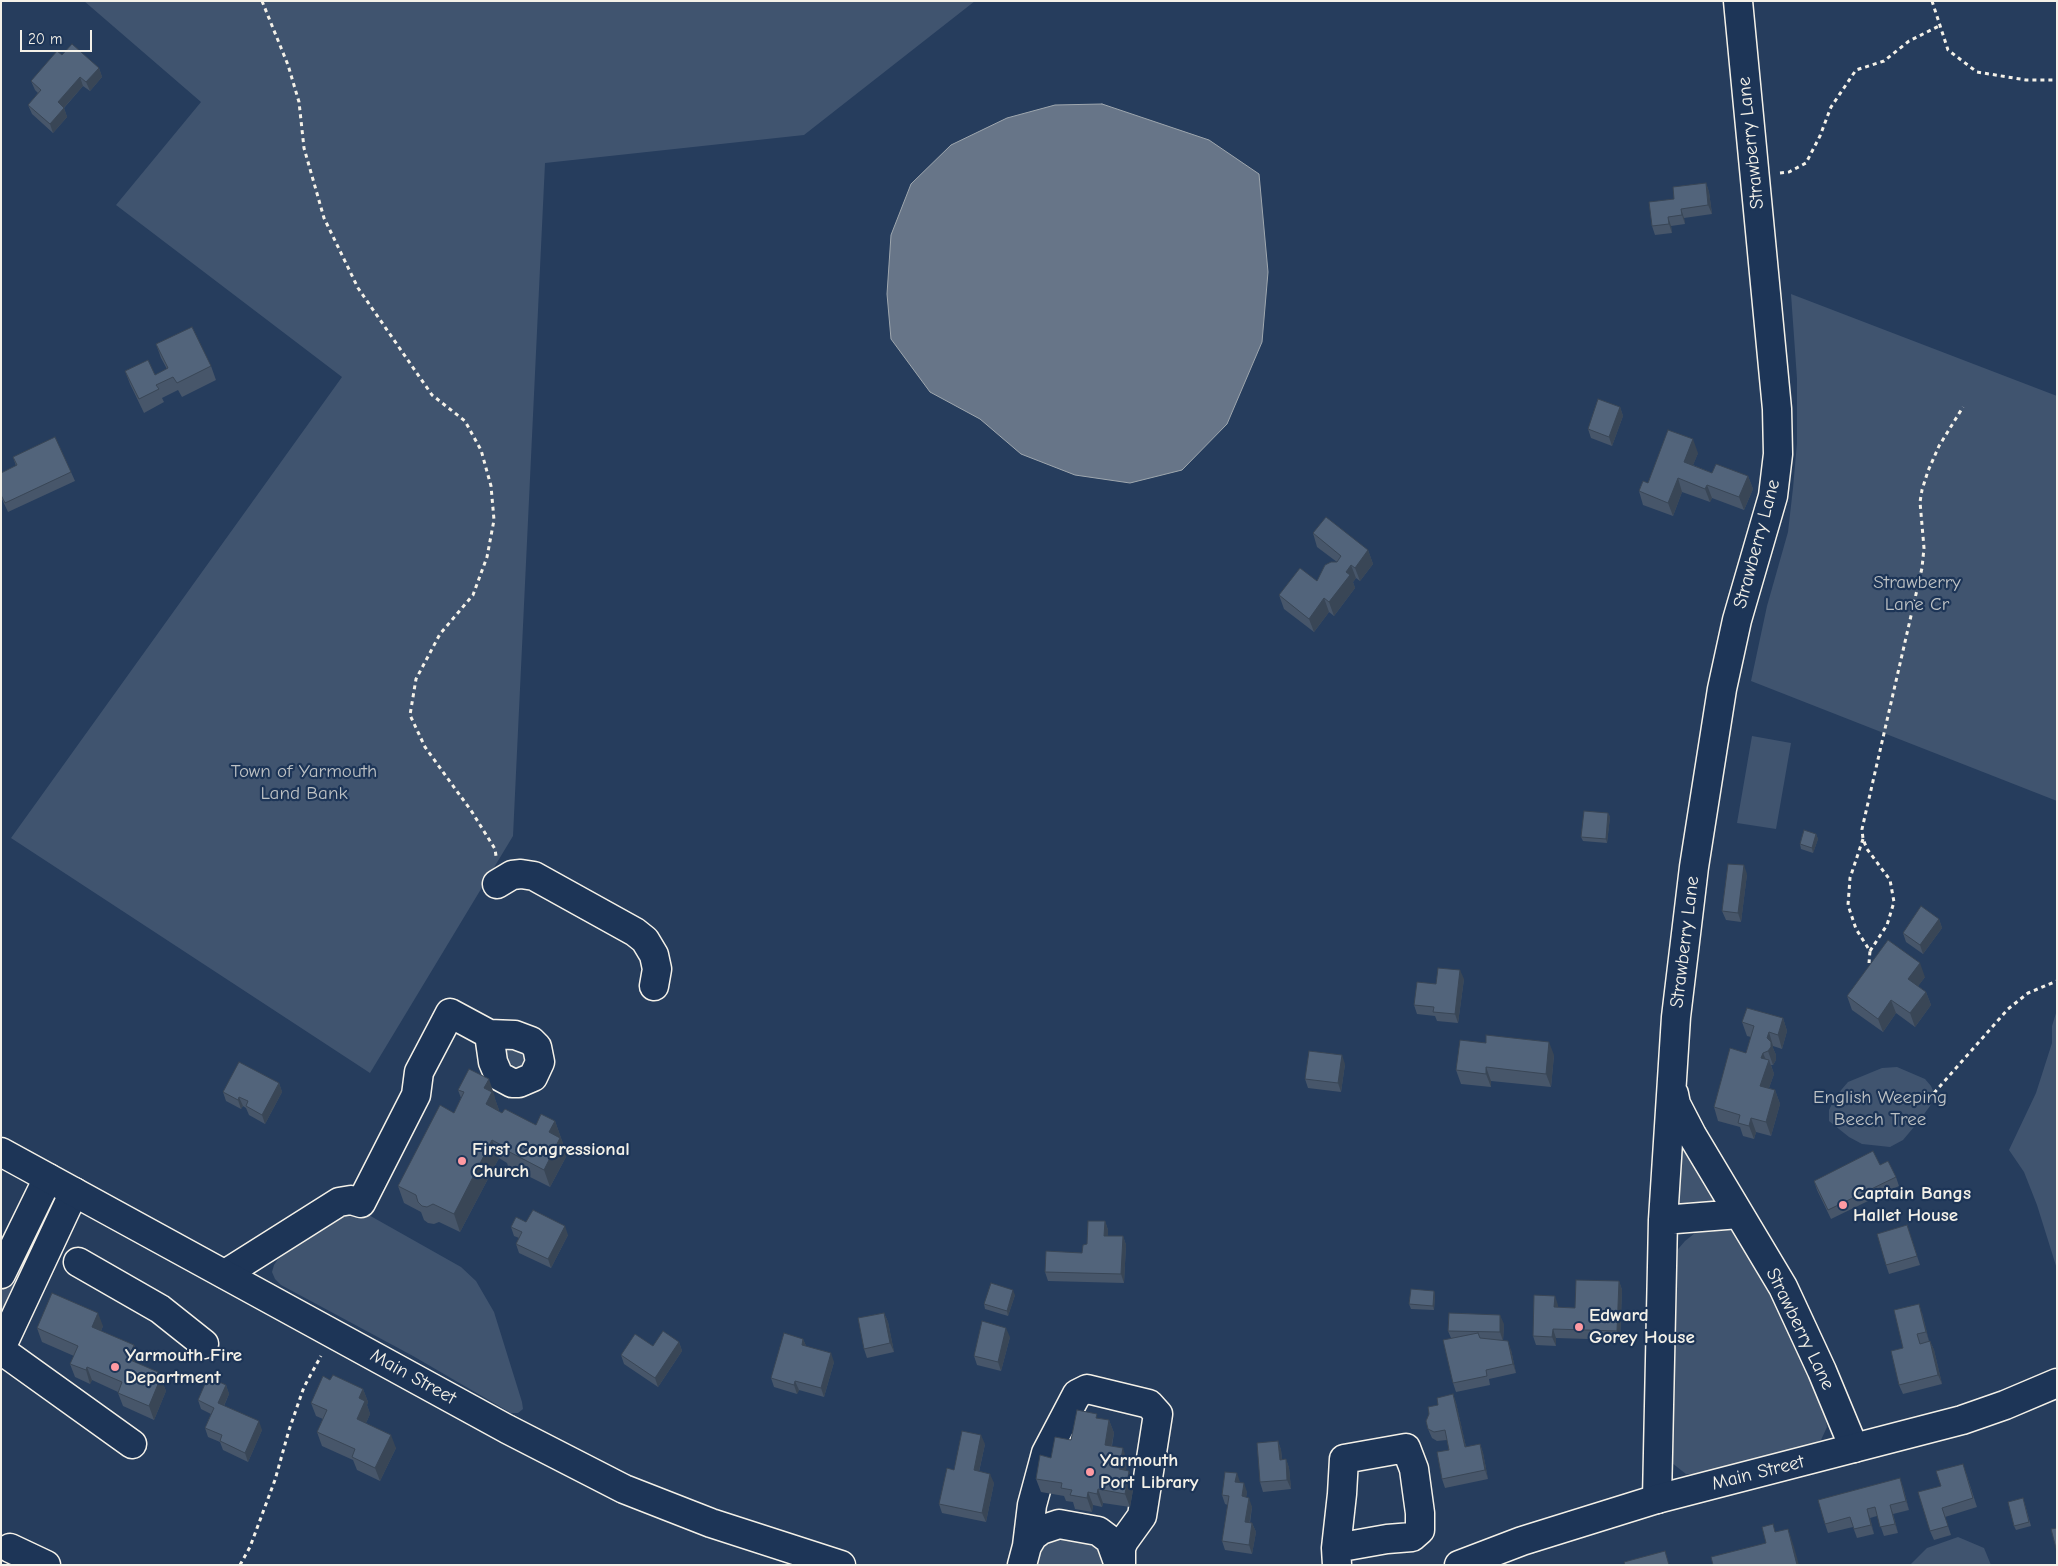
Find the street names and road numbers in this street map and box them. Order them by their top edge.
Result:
street label: Strawberry Lane [1733,76,1769,210]
street label: Strawberry Lane [1729,477,1785,611]
street label: Strawberry Lane [1666,875,1704,1009]
street label: Strawberry Lane [1761,1264,1839,1394]
street label: Main Street [366,1344,460,1410]
street label: Main Street [1709,1451,1807,1495]

